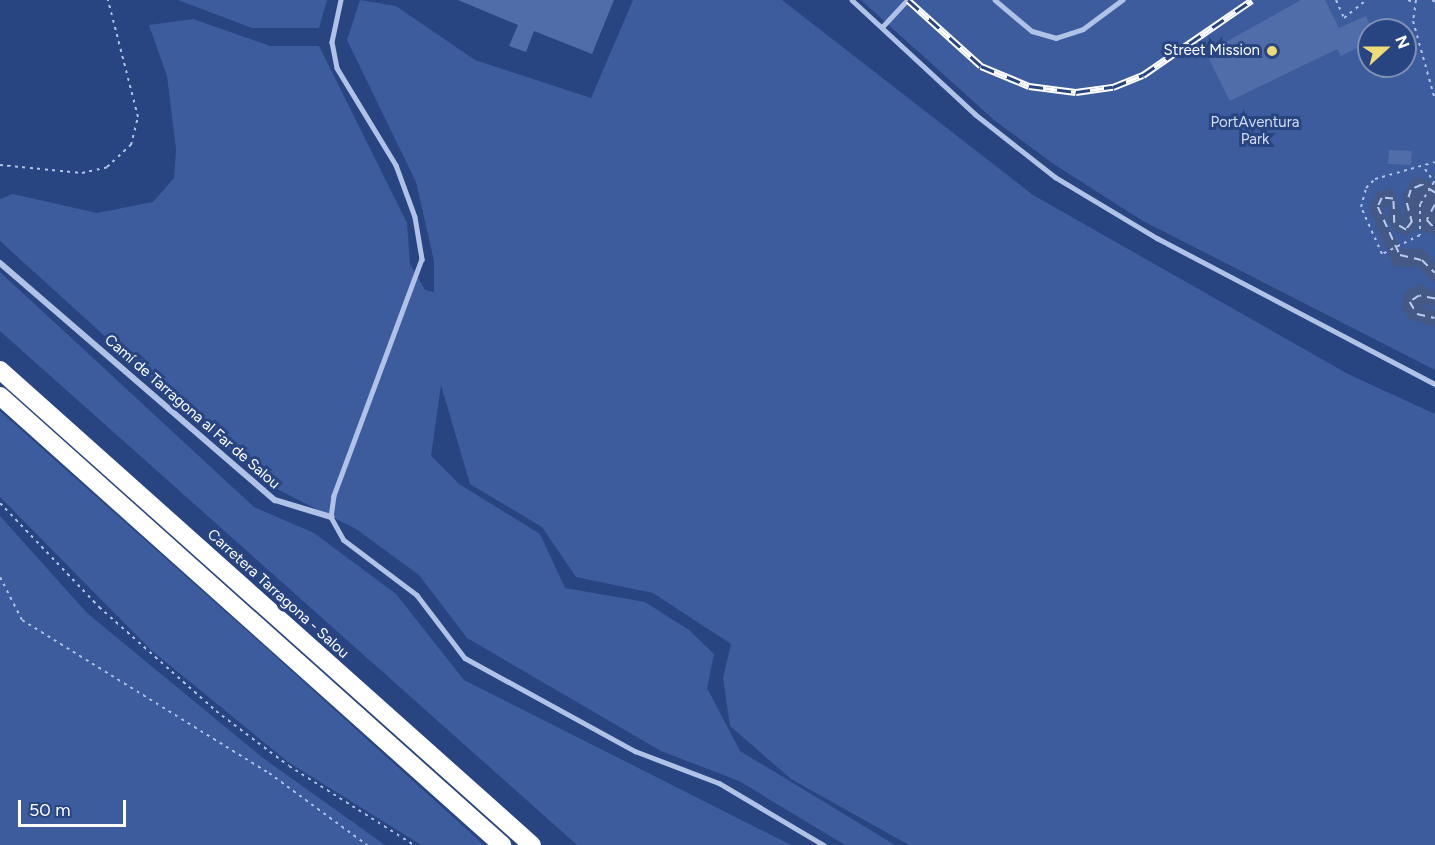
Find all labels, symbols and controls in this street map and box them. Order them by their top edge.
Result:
north arrow [1357,18,1417,78]
text: N [1391,33,1413,51]
place label: Street Mission [1164,42,1260,60]
marker: Street Mission [1265,44,1279,58]
park label: PortAventura Park [1211,113,1299,148]
street label: Camí de Tarragona al Far de Salou [101,331,283,493]
street label: Carretera Tarragona - Salou [204,526,352,662]
scale bar [21,788,129,826]
text: 50 m [29,799,71,821]

